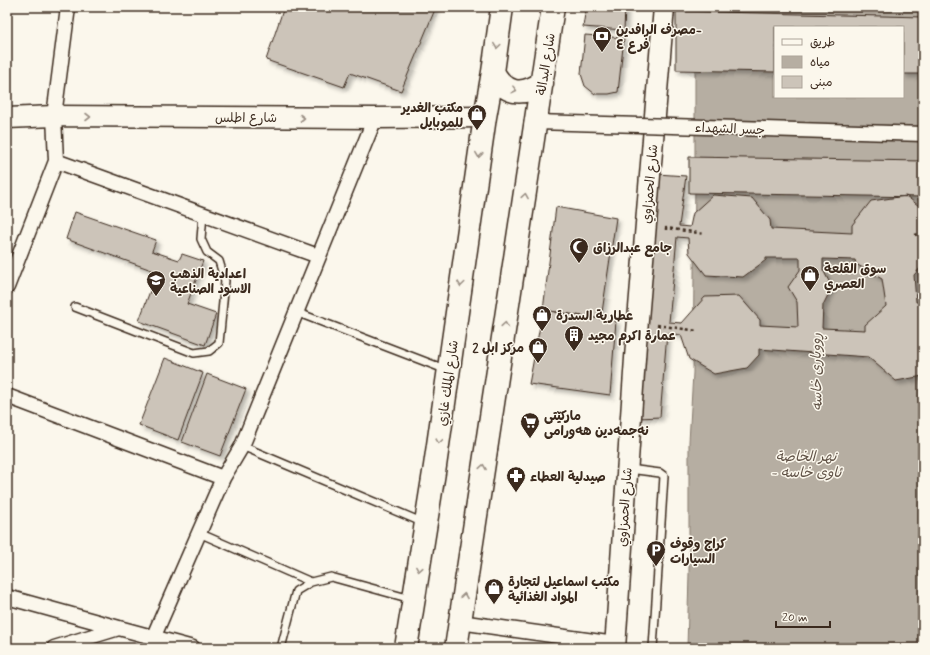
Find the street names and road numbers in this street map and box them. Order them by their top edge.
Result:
street label: شارع البدالة [533,32,560,96]
street label: شارع اطلس [215,110,277,127]
street label: جسر الشهداء [695,120,765,139]
street label: شارع الحمزاوي [639,144,662,225]
street label: شارع الملك غازي [434,339,463,427]
street label: شارع الحمزاوي [614,467,637,547]

